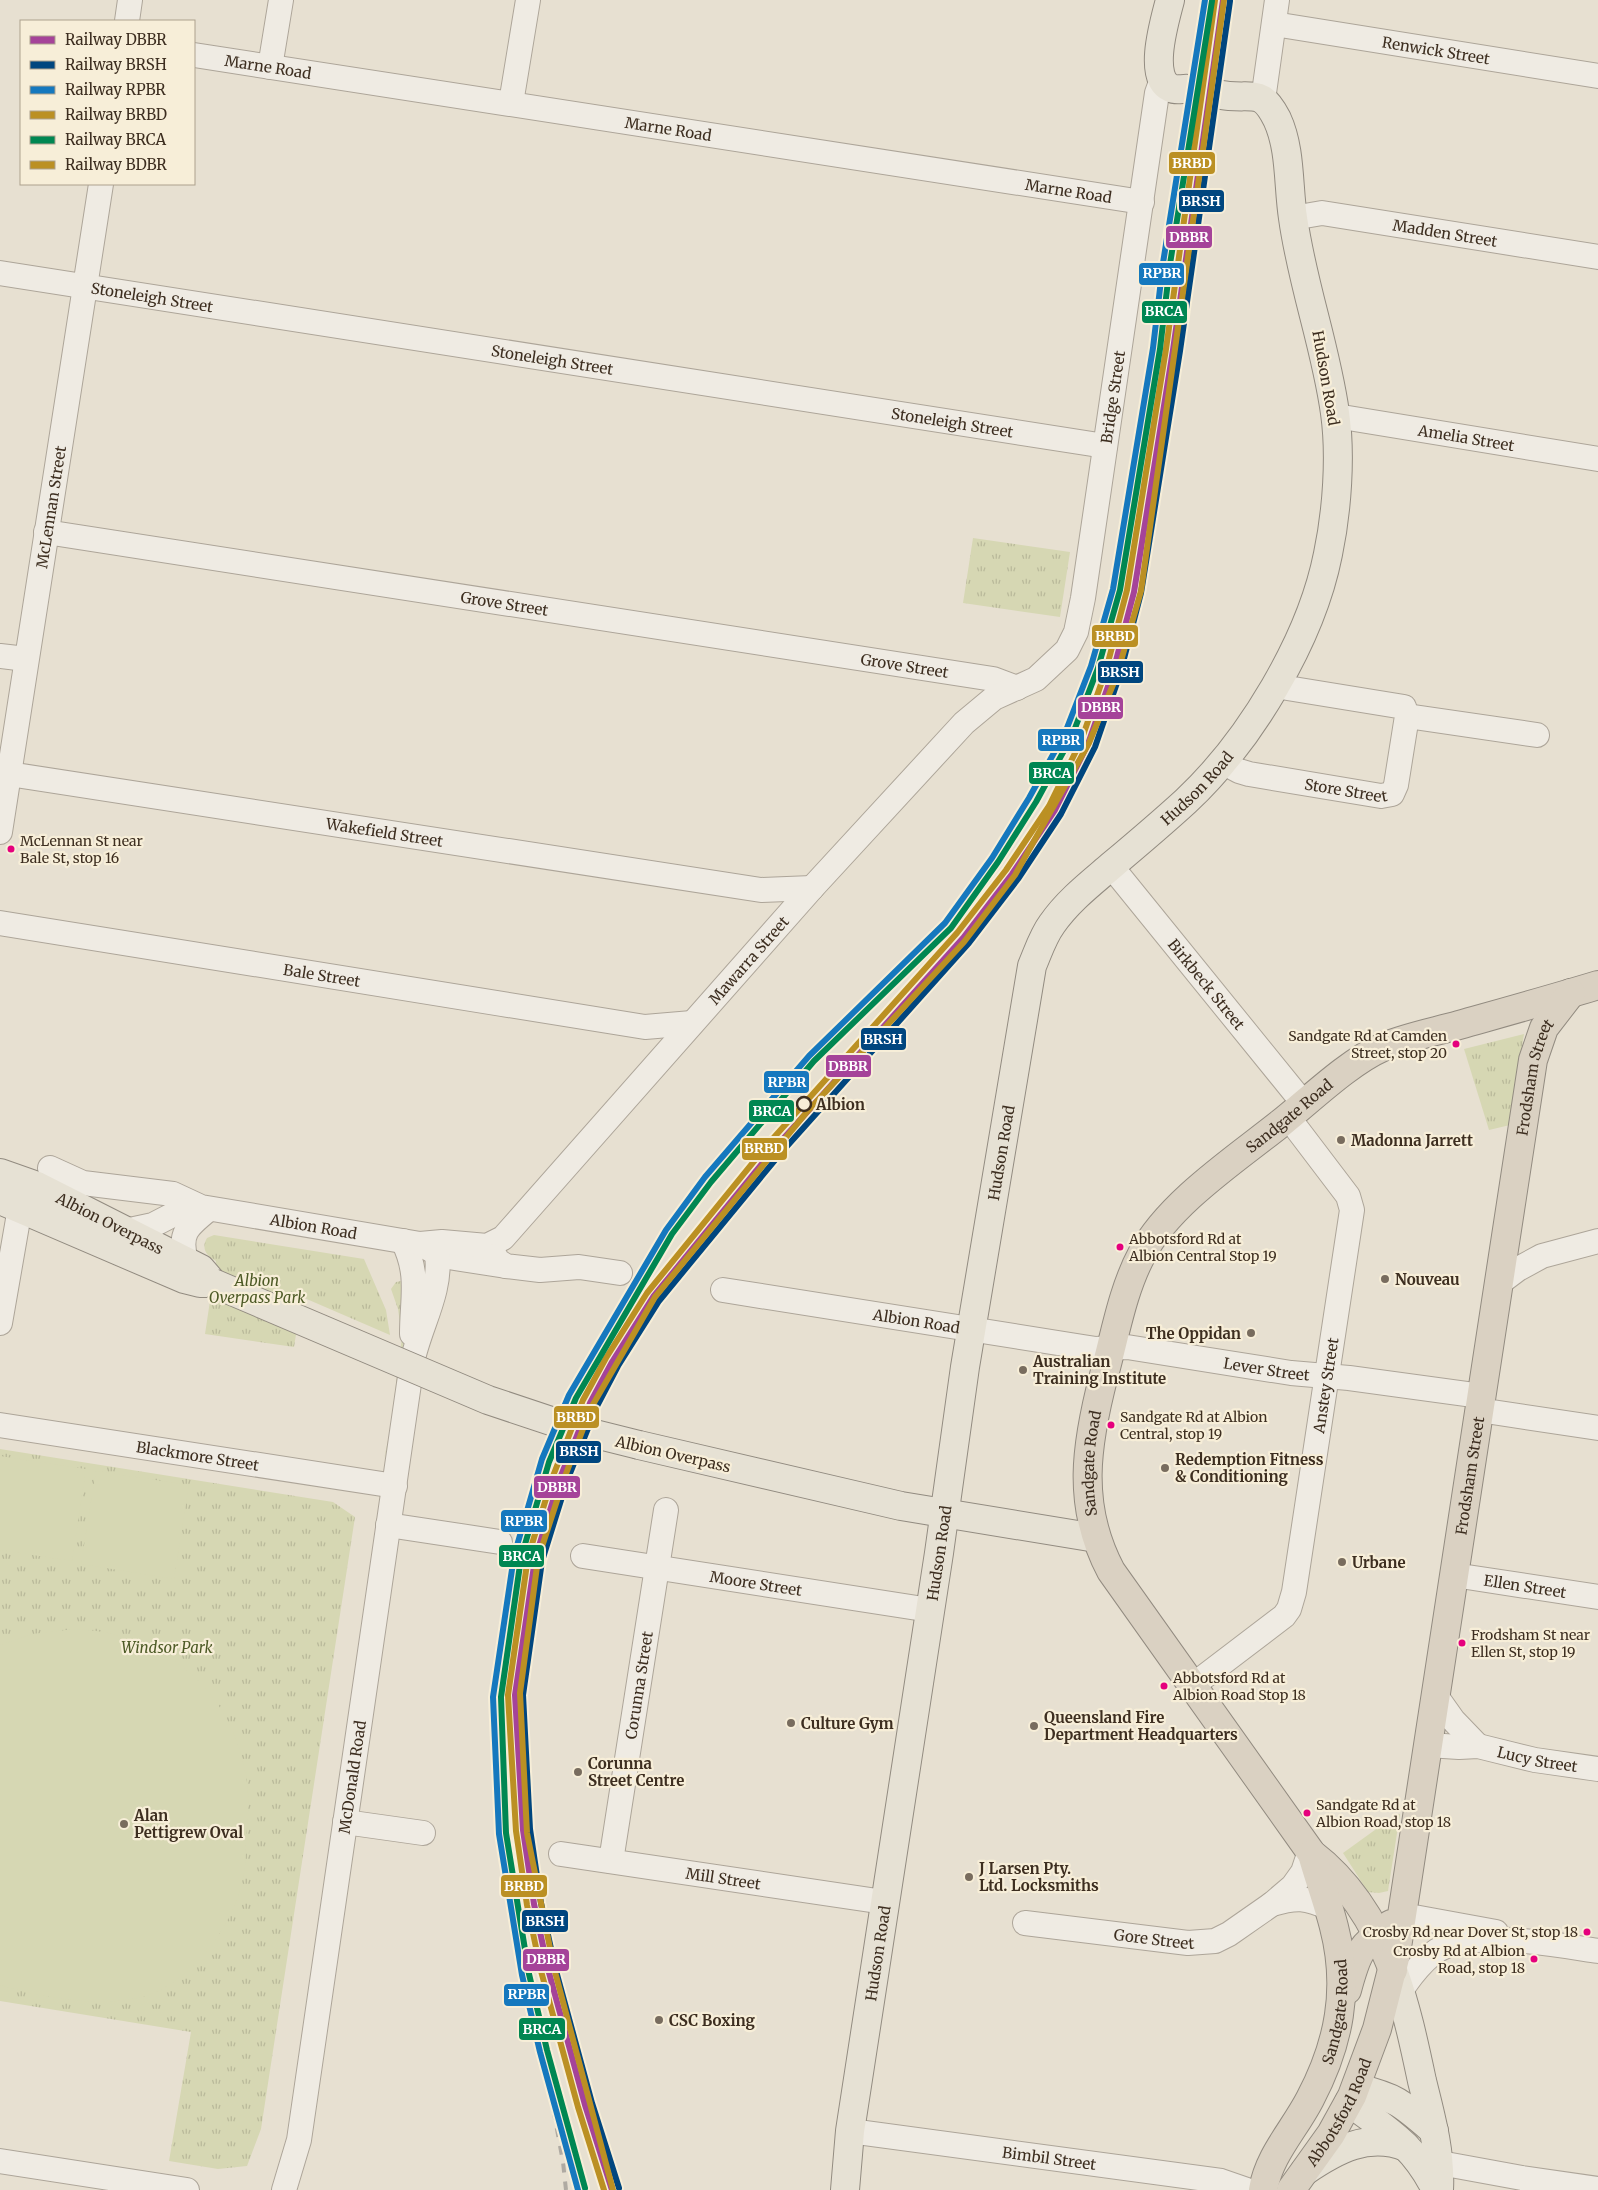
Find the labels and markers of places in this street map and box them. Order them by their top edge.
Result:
place label: McLennan St near Bale St, stop 16 [20,832,143,867]
marker: McLennan St near Bale St, stop 16 [6,844,16,854]
place label: Sandgate Rd at Camden Street, stop 20 [1288,1027,1447,1062]
marker: Sandgate Rd at Camden Street, stop 20 [1451,1039,1461,1049]
place label: Albion [815,1095,865,1114]
marker: Albion [796,1096,812,1112]
place label: Madonna Jarrett [1351,1131,1473,1150]
marker: Madonna Jarrett [1335,1134,1347,1146]
place label: Abbotsford Rd at Albion Central Stop 19 [1128,1230,1277,1265]
marker: Abbotsford Rd at Albion Central Stop 19 [1115,1242,1125,1252]
place label: Nouveau [1395,1270,1460,1289]
marker: Nouveau [1379,1273,1391,1285]
place label: The Oppidan [1146,1324,1241,1343]
marker: The Oppidan [1245,1327,1257,1339]
place label: Australian Training Institute [1032,1352,1166,1388]
marker: Australian Training Institute [1017,1364,1029,1376]
place label: Sandgate Rd at Albion Central, stop 19 [1120,1408,1268,1443]
marker: Sandgate Rd at Albion Central, stop 19 [1106,1420,1116,1430]
place label: Redemption Fitness & Conditioning [1175,1450,1324,1486]
marker: Redemption Fitness & Conditioning [1159,1462,1171,1474]
place label: Urbane [1352,1553,1406,1572]
marker: Urbane [1336,1556,1348,1568]
place label: Frodsham St near Ellen St, stop 19 [1471,1626,1590,1661]
marker: Frodsham St near Ellen St, stop 19 [1457,1638,1467,1648]
place label: Abbotsford Rd at Albion Road Stop 18 [1172,1669,1306,1704]
marker: Abbotsford Rd at Albion Road Stop 18 [1159,1681,1169,1691]
place label: Queensland Fire Department Headquarters [1044,1708,1238,1744]
place label: Culture Gym [801,1714,894,1733]
marker: Culture Gym [785,1717,797,1729]
marker: Queensland Fire Department Headquarters [1028,1720,1040,1732]
place label: Corunna Street Centre [588,1754,684,1790]
marker: Corunna Street Centre [572,1766,584,1778]
place label: Sandgate Rd at Albion Road, stop 18 [1315,1796,1451,1831]
place label: Alan Pettigrew Oval [133,1806,243,1842]
marker: Sandgate Rd at Albion Road, stop 18 [1302,1808,1312,1818]
marker: Alan Pettigrew Oval [118,1818,130,1830]
place label: J Larsen Pty. Ltd. Locksmiths [978,1859,1099,1895]
marker: J Larsen Pty. Ltd. Locksmiths [963,1871,975,1883]
place label: Crosby Rd near Dover St, stop 18 [1363,1923,1578,1941]
marker: Crosby Rd near Dover St, stop 18 [1582,1927,1592,1937]
place label: Crosby Rd at Albion Road, stop 18 [1393,1942,1525,1977]
marker: Crosby Rd at Albion Road, stop 18 [1529,1954,1539,1964]
place label: CSC Boxing [669,2011,756,2030]
marker: CSC Boxing [653,2014,665,2026]

